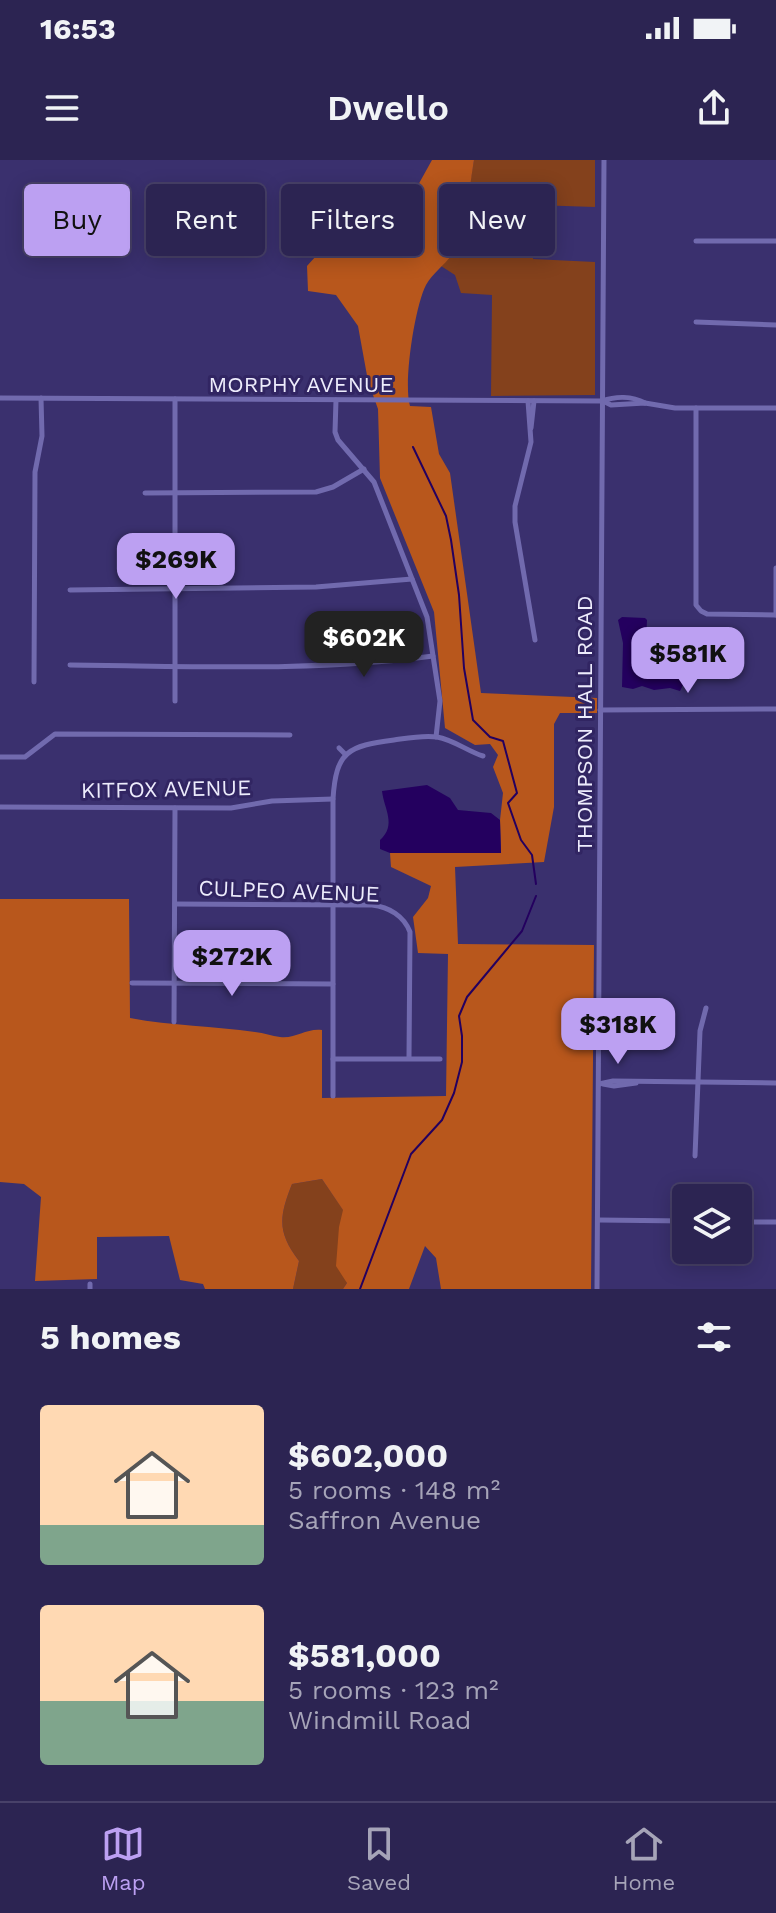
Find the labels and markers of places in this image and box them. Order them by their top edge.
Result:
pin: $269K [120,533,232,601]
pin: $602K [308,611,420,679]
pin: $581K [632,627,744,695]
pin: $272K [176,930,288,998]
pin: $318K [562,998,674,1066]

